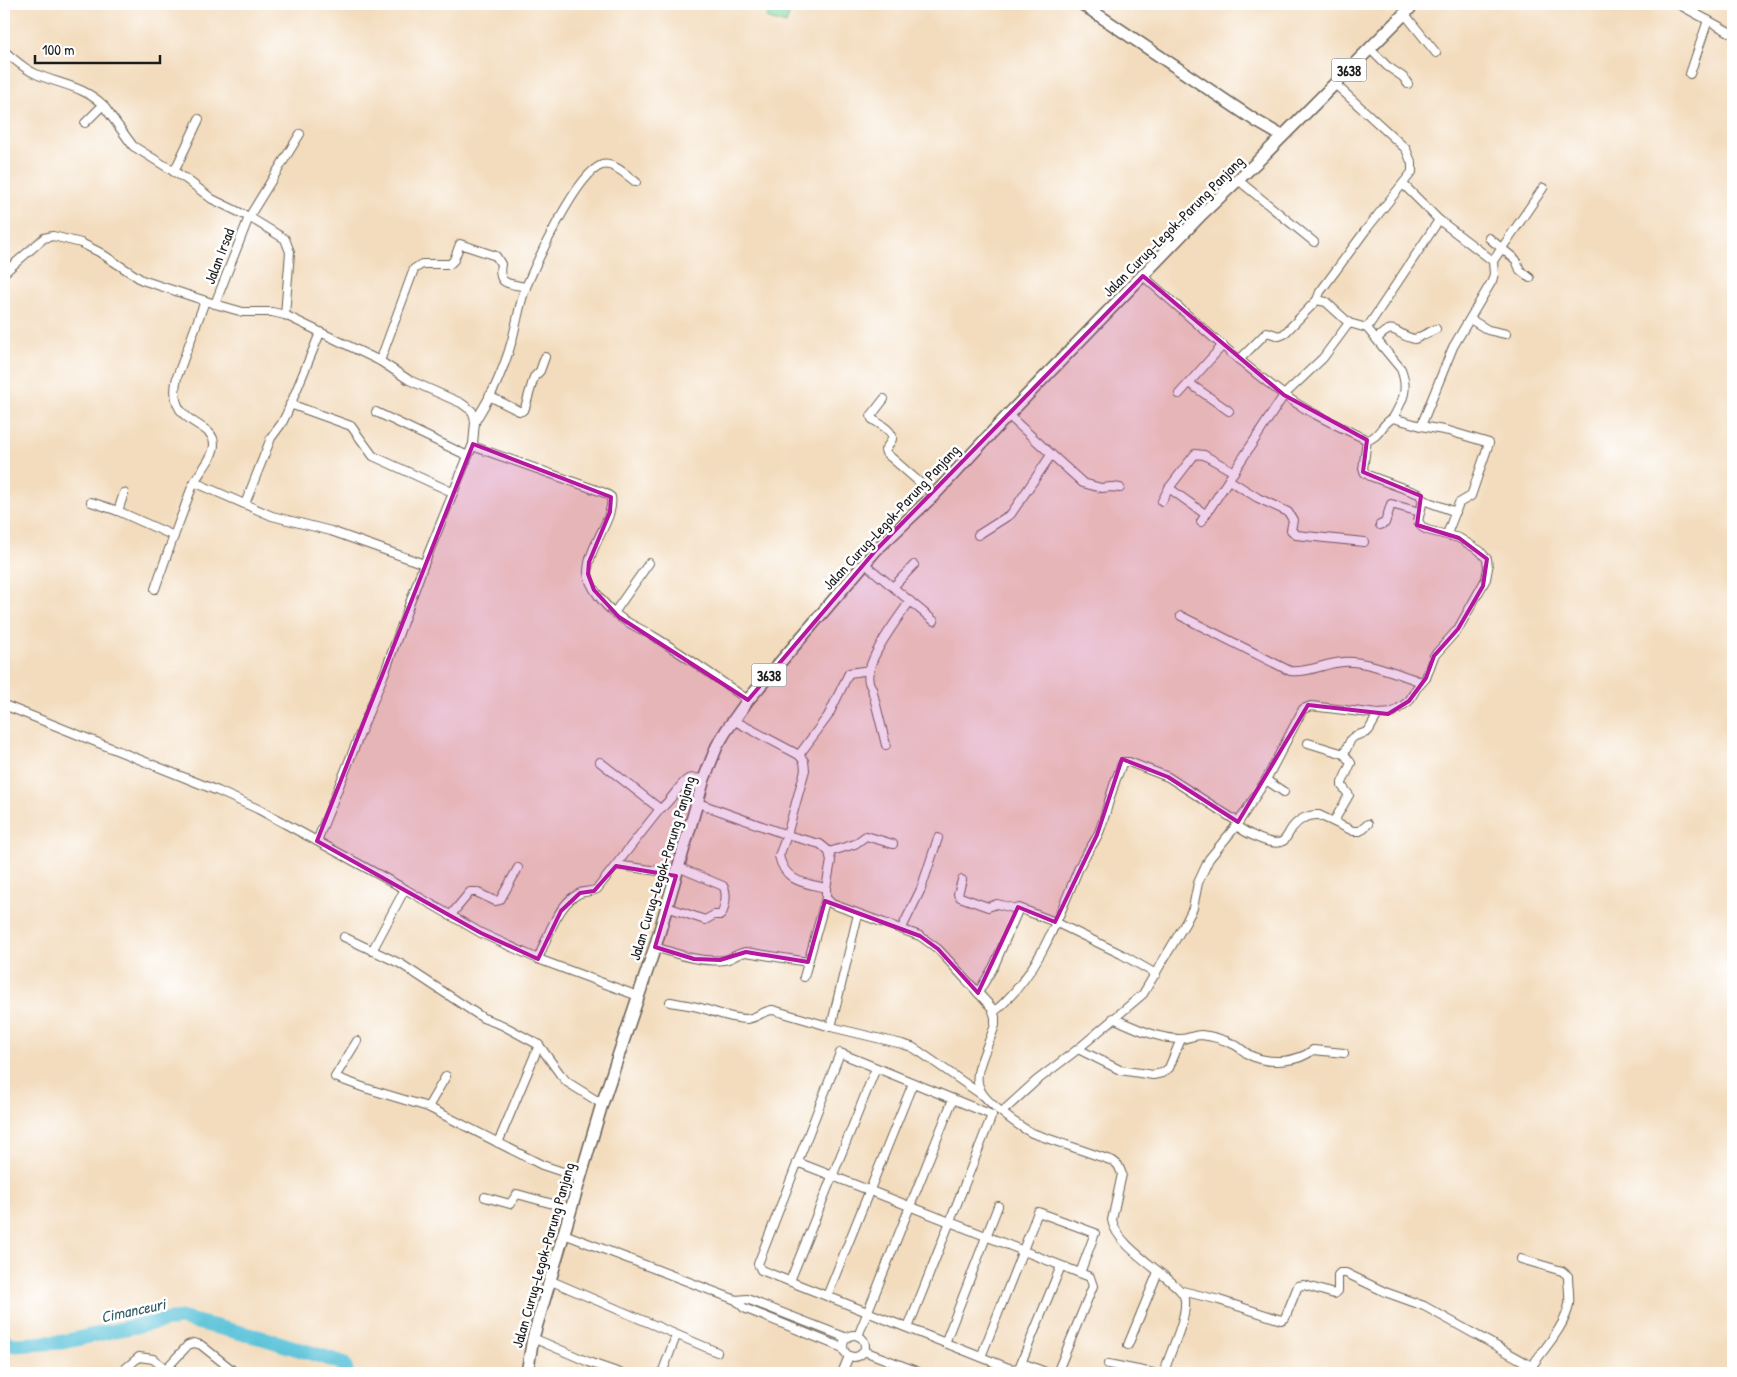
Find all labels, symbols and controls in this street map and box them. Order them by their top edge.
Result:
scale bar [35,32,160,64]
text: 100 m [42,39,75,60]
road number: 3638 [1332,58,1366,82]
street label: Jalan Curug–Legok–Parung Panjang [1098,151,1248,301]
street label: Jalan Irsad [199,225,239,287]
street label: Jalan Curug–Legok–Parung Panjang [818,439,964,594]
road number: 3638 [752,664,786,686]
street label: Jalan Curug–Legok–Parung Panjang [624,773,700,963]
street label: Jalan Curug–Legok–Parung Panjang [506,1160,580,1350]
water label: Cimanceuri [99,1292,169,1328]

